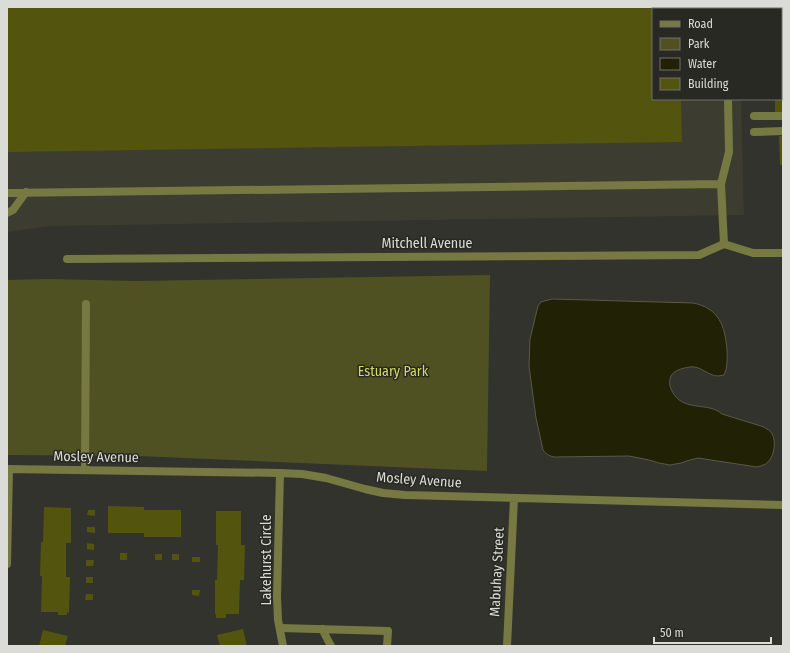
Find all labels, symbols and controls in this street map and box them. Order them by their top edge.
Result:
legend [652,8,782,100]
text: Road [688,17,713,31]
text: Park [688,37,710,51]
text: Water [688,57,717,71]
text: Building [688,77,729,91]
street label: Mitchell Avenue [382,235,473,252]
park label: Estuary Park [358,363,429,380]
street label: Mosley Avenue [53,448,139,466]
street label: Mosley Avenue [376,469,462,491]
street label: Lakehurst Circle [258,514,275,606]
street label: Mabuhay Street [486,526,508,617]
scale bar [654,619,771,645]
text: 50 m [660,626,684,640]

